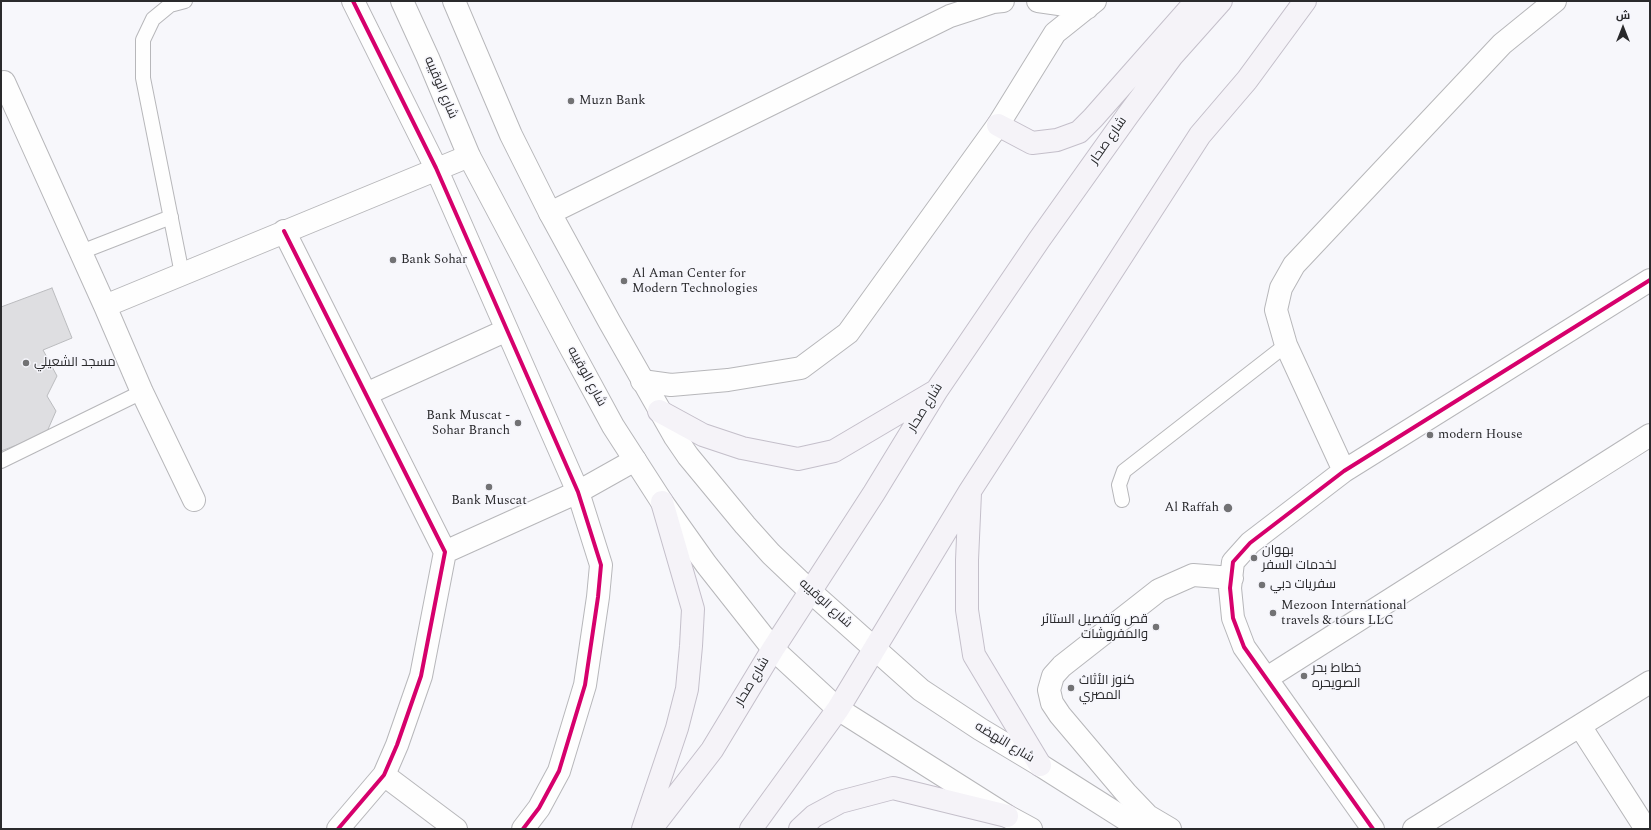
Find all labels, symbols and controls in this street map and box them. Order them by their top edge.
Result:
text: ش [1616,7,1630,24]
north arrow [1603,8,1643,48]
street label: شارع الوقيبه [420,55,460,121]
place label: Muzn Bank [579,93,646,109]
marker: Muzn Bank [566,96,576,106]
street label: شارع صحار [1087,114,1131,168]
place label: Bank Sohar [401,252,467,268]
marker: Bank Sohar [388,255,398,265]
place label: Al Aman Center for Modern Technologies [632,266,758,297]
marker: Al Aman Center for Modern Technologies [619,276,629,286]
street label: شارع الوقيبه [563,344,609,410]
place label: مسجد الشعيلي [34,355,116,371]
marker: مسجد الشعيلي [21,358,31,368]
street label: شارع صحار [905,381,947,435]
place label: Bank Muscat - Sohar Branch [426,408,510,439]
marker: Bank Muscat - Sohar Branch [513,418,523,428]
place label: modern House [1438,427,1523,443]
marker: modern House [1425,430,1435,440]
marker: Bank Muscat [484,482,494,492]
place label: Bank Muscat [451,493,527,509]
place label: Al Raffah [1165,500,1219,516]
marker: Al Raffah [1222,502,1234,514]
place label: بهوان لخدمات السفر [1262,543,1337,574]
marker: بهوان لخدمات السفر [1249,553,1259,563]
street label: شارع الوقيبه [795,576,855,632]
place label: سفريات دبي [1270,577,1336,593]
marker: سفريات دبي [1257,580,1267,590]
place label: Mezoon International travels & tours LLC [1281,598,1407,629]
marker: Mezoon International travels & tours LLC [1268,608,1278,618]
place label: قص وتفصيل الستائر والمفروشات [1042,612,1148,643]
marker: قص وتفصيل الستائر والمفروشات [1151,622,1161,632]
street label: شارع صحار [732,655,774,709]
place label: خطاط بحر الصويحره [1312,661,1361,692]
marker: خطاط بحر الصويحره [1299,671,1309,681]
place label: كنوز الأثاث المصري [1079,673,1135,704]
marker: كنوز الأثاث المصري [1066,683,1076,693]
street label: شارع النهضه [971,719,1037,767]

